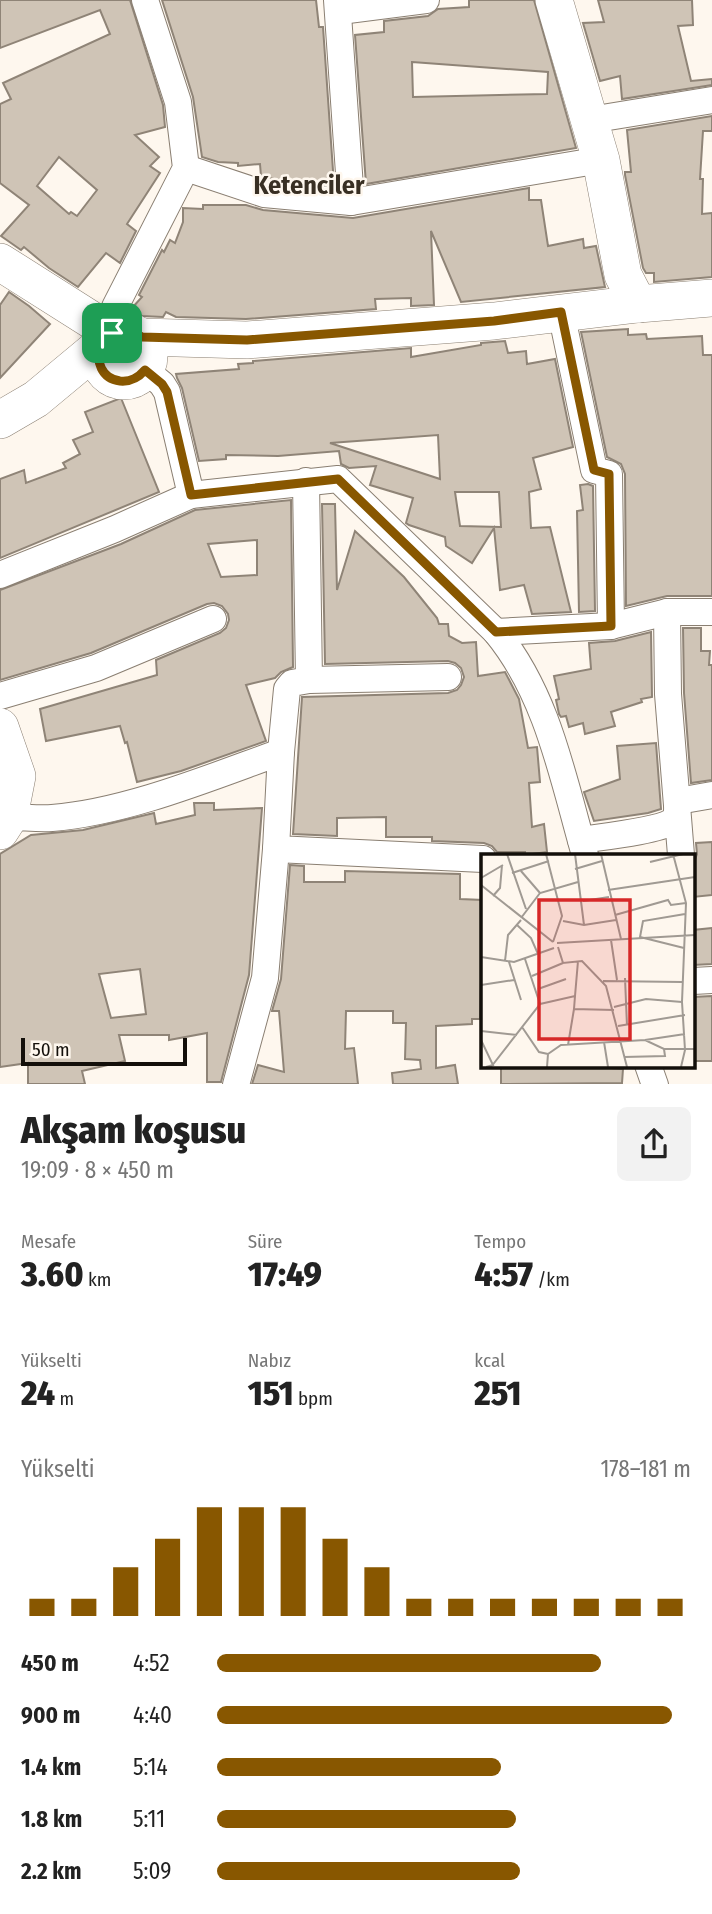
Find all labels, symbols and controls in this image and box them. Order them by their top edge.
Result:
district label: Ketenciler [253,170,365,201]
pin [82,303,142,363]
icon: arrive [93,314,131,352]
inset map [481,854,694,1067]
scale bar [21,1036,187,1067]
text: 50 m [32,1038,70,1061]
text: Akşam koşusu [21,1107,246,1153]
button: share [617,1107,691,1181]
text: 19:09 · 8 × 450 m [21,1156,174,1184]
text: Mesafe [21,1230,76,1253]
text: Süre [248,1230,283,1253]
text: Tempo [474,1230,526,1253]
text: 3.60 [21,1253,84,1295]
text: 17:49 [248,1253,322,1295]
text: 4:57 [474,1253,533,1295]
text: km [84,1268,111,1291]
text: /km [533,1268,570,1291]
text: Yükselti [21,1349,82,1372]
text: Nabız [248,1349,291,1372]
text: kcal [474,1349,505,1372]
text: 24 [21,1372,55,1414]
text: 151 [248,1372,294,1414]
text: 251 [474,1372,522,1414]
text: m [55,1387,74,1410]
text: bpm [294,1387,333,1410]
text: Yükselti [21,1455,95,1483]
text: 178–181 m [600,1455,691,1483]
text: 450 m [21,1649,79,1677]
text: 4:52 [133,1649,170,1677]
text: 900 m [21,1701,80,1729]
text: 4:40 [133,1701,172,1729]
text: 1.4 km [21,1753,81,1781]
text: 5:14 [133,1753,168,1781]
text: 1.8 km [21,1805,82,1833]
text: 5:11 [133,1805,165,1833]
text: 2.2 km [21,1857,82,1885]
text: 5:09 [133,1857,171,1885]

